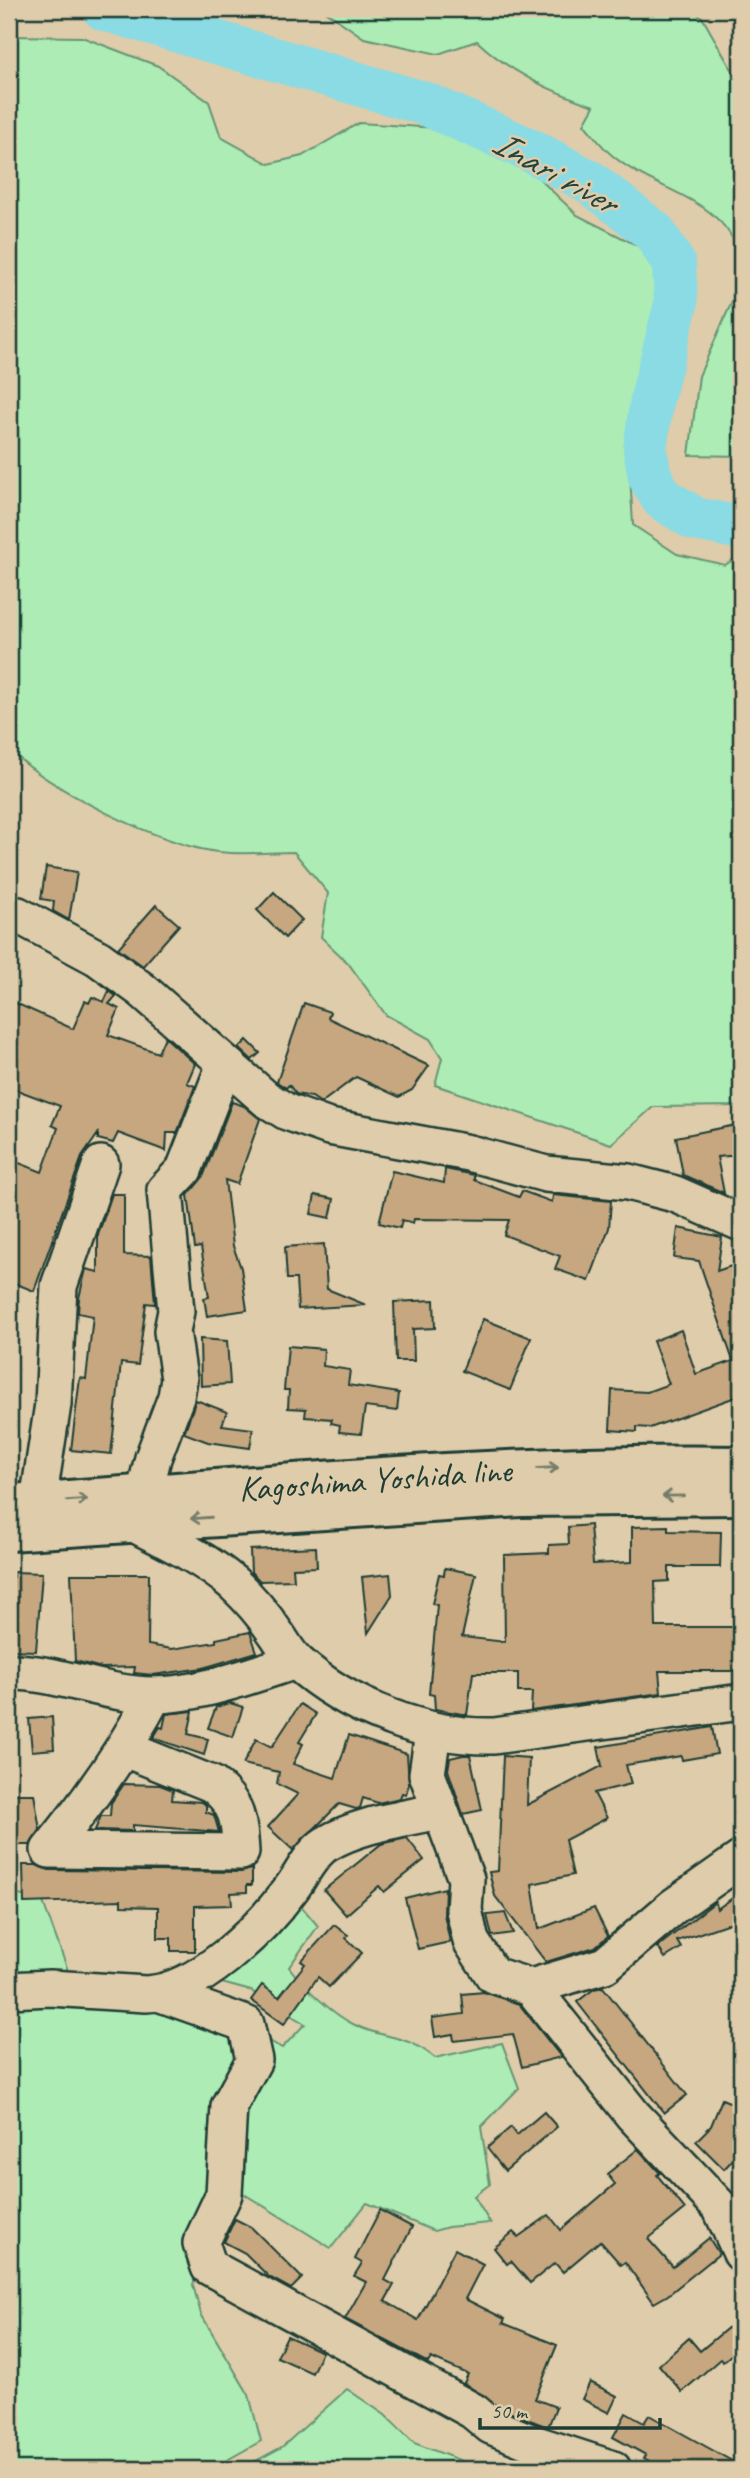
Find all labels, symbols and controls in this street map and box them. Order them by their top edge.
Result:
water label: Inari river [485,118,630,227]
street label: Kagoshima Yoshida line [237,1447,515,1511]
one-way arrow [537,1462,560,1475]
one-way arrow [662,1489,685,1502]
one-way arrow [65,1493,88,1506]
one-way arrow [190,1512,213,1525]
scale bar [480,2387,661,2431]
text: 50 m [491,2398,529,2424]

